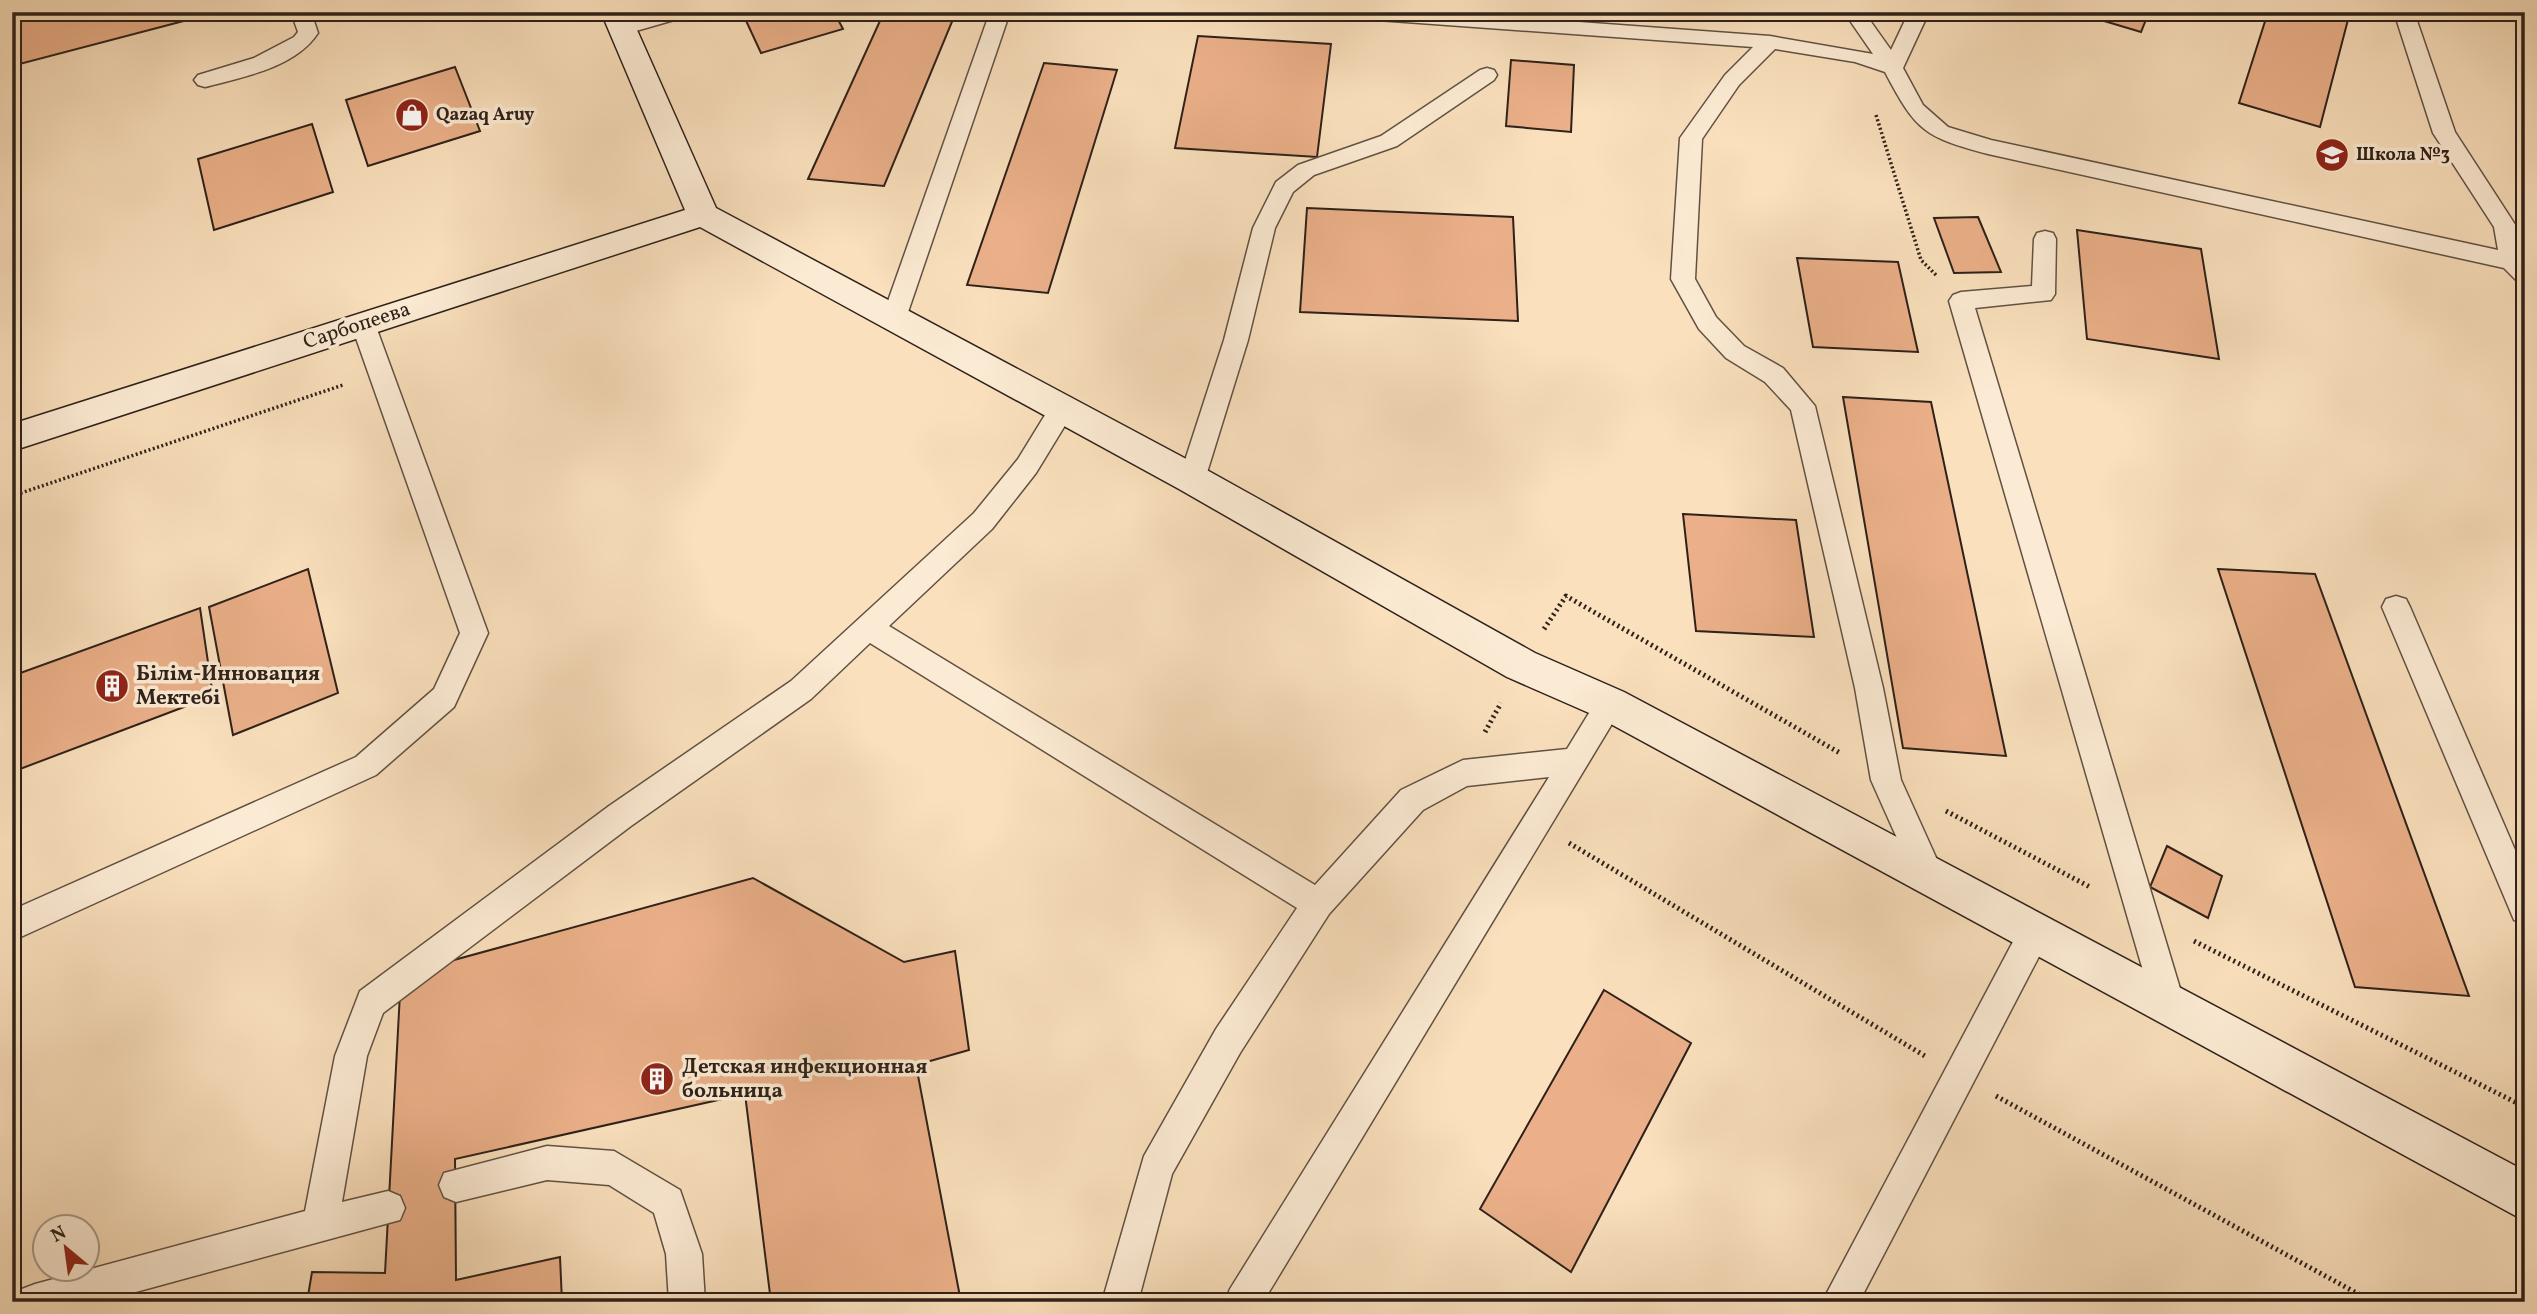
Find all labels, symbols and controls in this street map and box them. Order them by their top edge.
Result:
shop icon: Qazaq Aruy [393,96,431,134]
place label: Qazaq Aruy [436,103,534,128]
school or university icon: Школа №3 [2313,136,2351,174]
place label: Школа №3 [2356,143,2450,168]
street label: Сарбопеева [300,295,414,357]
place label: Білім-Инновация Мектебі [136,660,320,713]
building icon: Білім-Инновация Мектебі [93,667,131,705]
place label: Детская инфекционная больница [682,1053,928,1106]
building icon: Детская инфекционная больница [638,1060,676,1098]
north arrow [32,1212,102,1282]
text: N [46,1220,71,1250]

